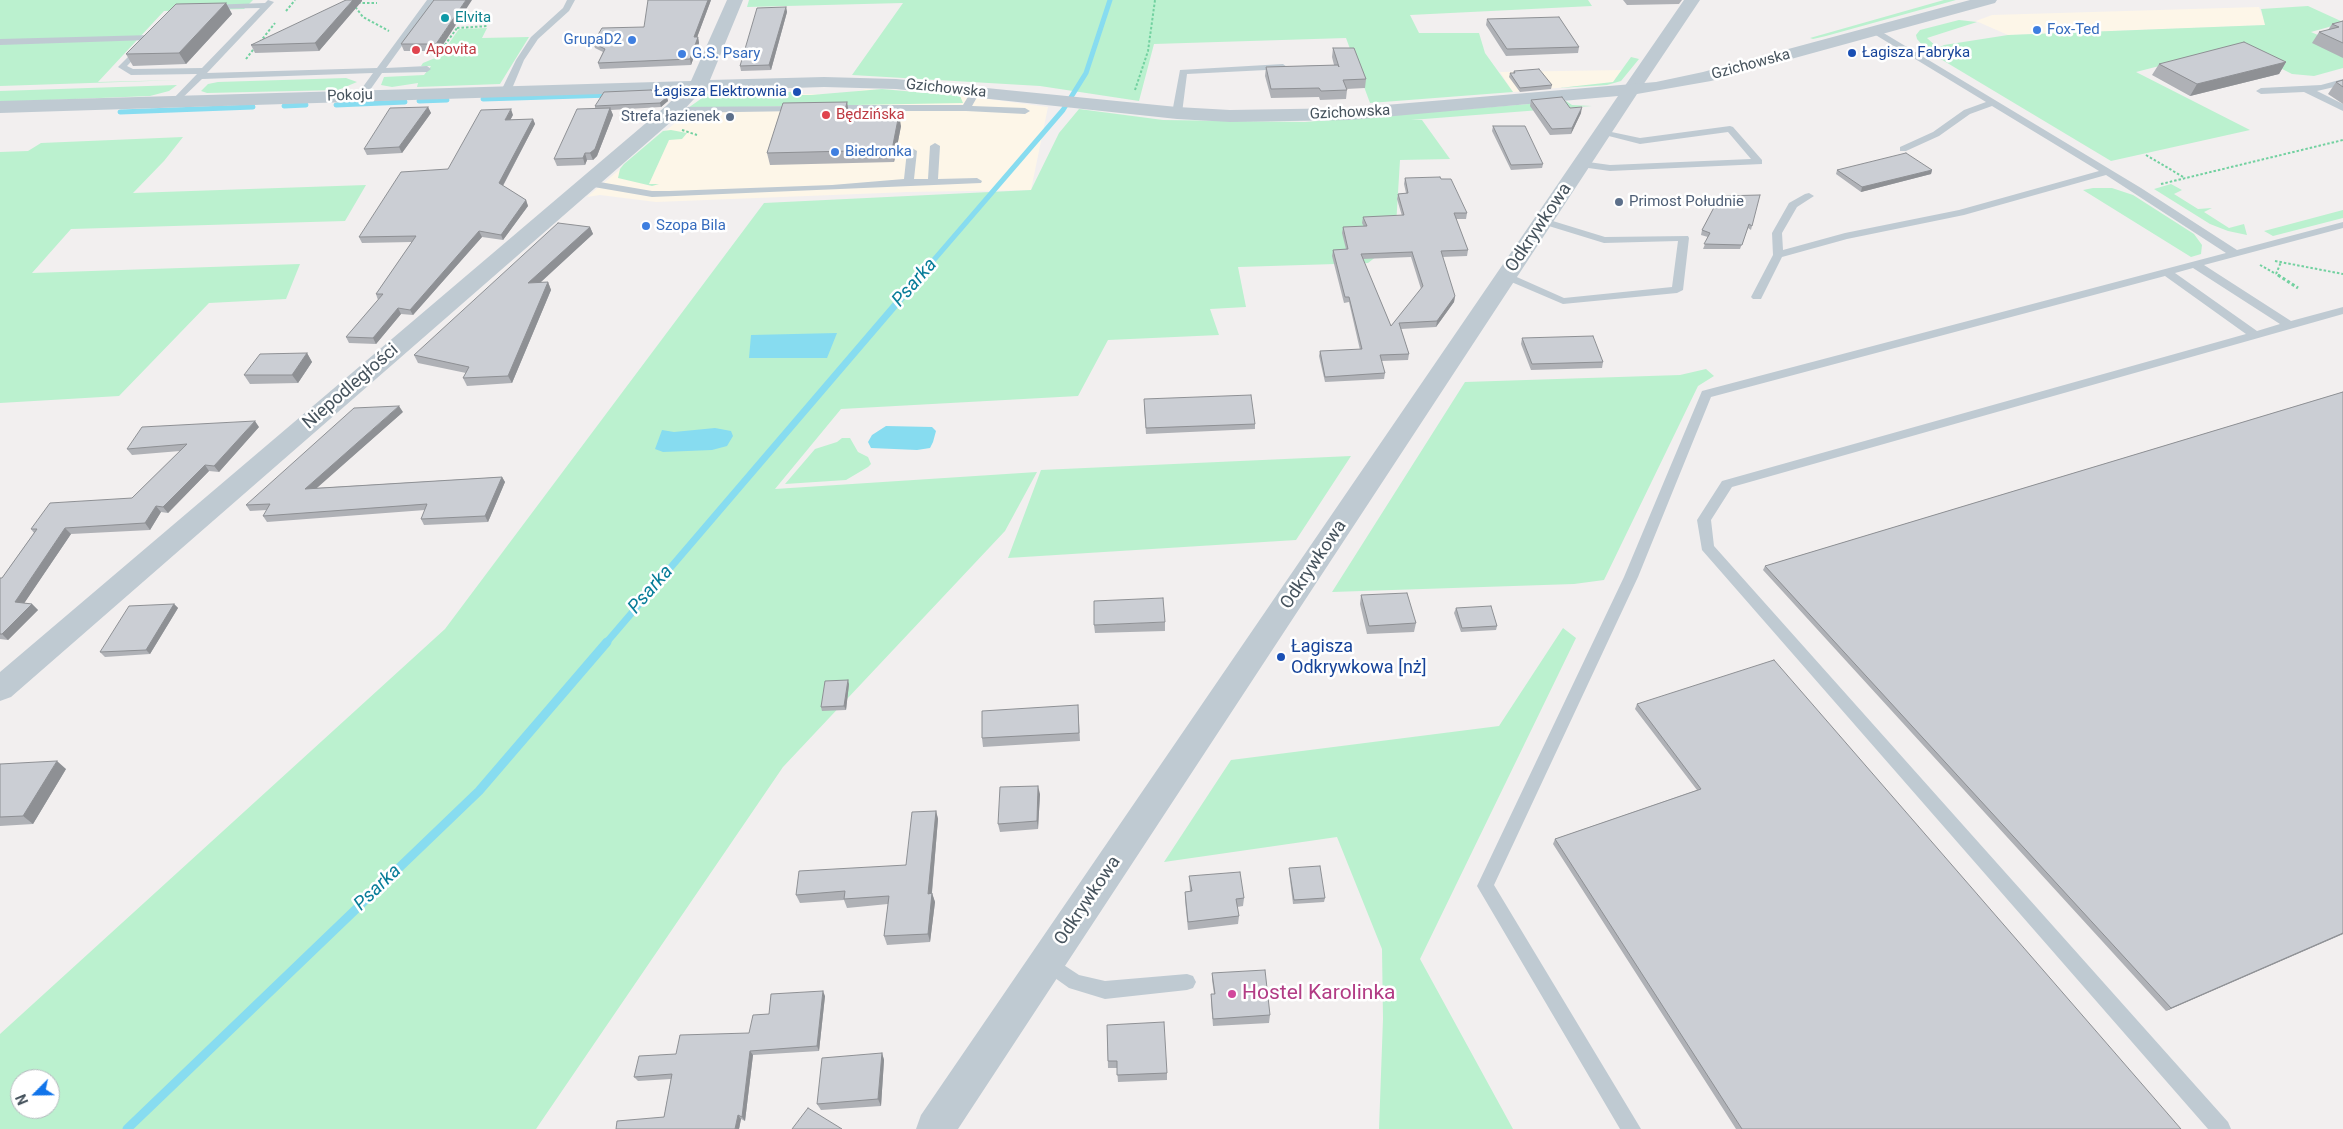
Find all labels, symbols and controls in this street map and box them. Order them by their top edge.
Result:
place label: Elvita [455,9,491,27]
marker: Elvita [439,12,451,24]
place label: Fox-Ted [2047,21,2100,39]
marker: Fox-Ted [2031,24,2043,36]
place label: GrupaD2 [564,31,622,49]
marker: GrupaD2 [626,34,638,46]
place label: Apovita [426,41,477,59]
marker: Apovita [410,44,422,56]
place label: Łagisza Fabryka [1862,44,1970,62]
place label: G.S. Psary [692,45,760,63]
street label: Gzichowska [1710,46,1792,84]
marker: Łagisza Fabryka [1846,47,1858,59]
marker: G.S. Psary [676,48,688,60]
street label: Gzichowska [905,76,987,102]
place label: Łagisza Elektrownia [654,83,787,101]
street label: Pokoju [327,86,373,106]
marker: Łagisza Elektrownia [791,86,803,98]
street label: Gzichowska [1309,102,1391,124]
place label: Będzińska [836,106,905,124]
place label: Strefa łazienek [621,108,720,126]
marker: Będzińska [820,109,832,121]
marker: Strefa łazienek [724,111,736,123]
place label: Biedronka [845,143,912,161]
marker: Biedronka [829,146,841,158]
street label: Odkrywkowa [1501,179,1577,277]
place label: Primost Południe [1629,193,1744,211]
marker: Primost Południe [1613,196,1625,208]
place label: Szopa Bila [656,217,726,235]
marker: Szopa Bila [640,220,652,232]
water label: Psarka [888,254,942,312]
street label: Niepodległości [299,340,403,434]
street label: Odkrywkowa [1276,516,1352,614]
water label: Psarka [624,561,678,619]
place label: Łagisza Odkrywkowa [nż] [1291,636,1427,679]
marker: Łagisza Odkrywkowa [nż] [1275,651,1287,663]
street label: Odkrywkowa [1050,852,1126,950]
water label: Psarka [350,860,406,916]
place label: Hostel Karolinka [1242,981,1395,1007]
marker: Hostel Karolinka [1226,988,1238,1000]
north arrow [10,1069,60,1119]
text: N [13,1092,31,1107]

